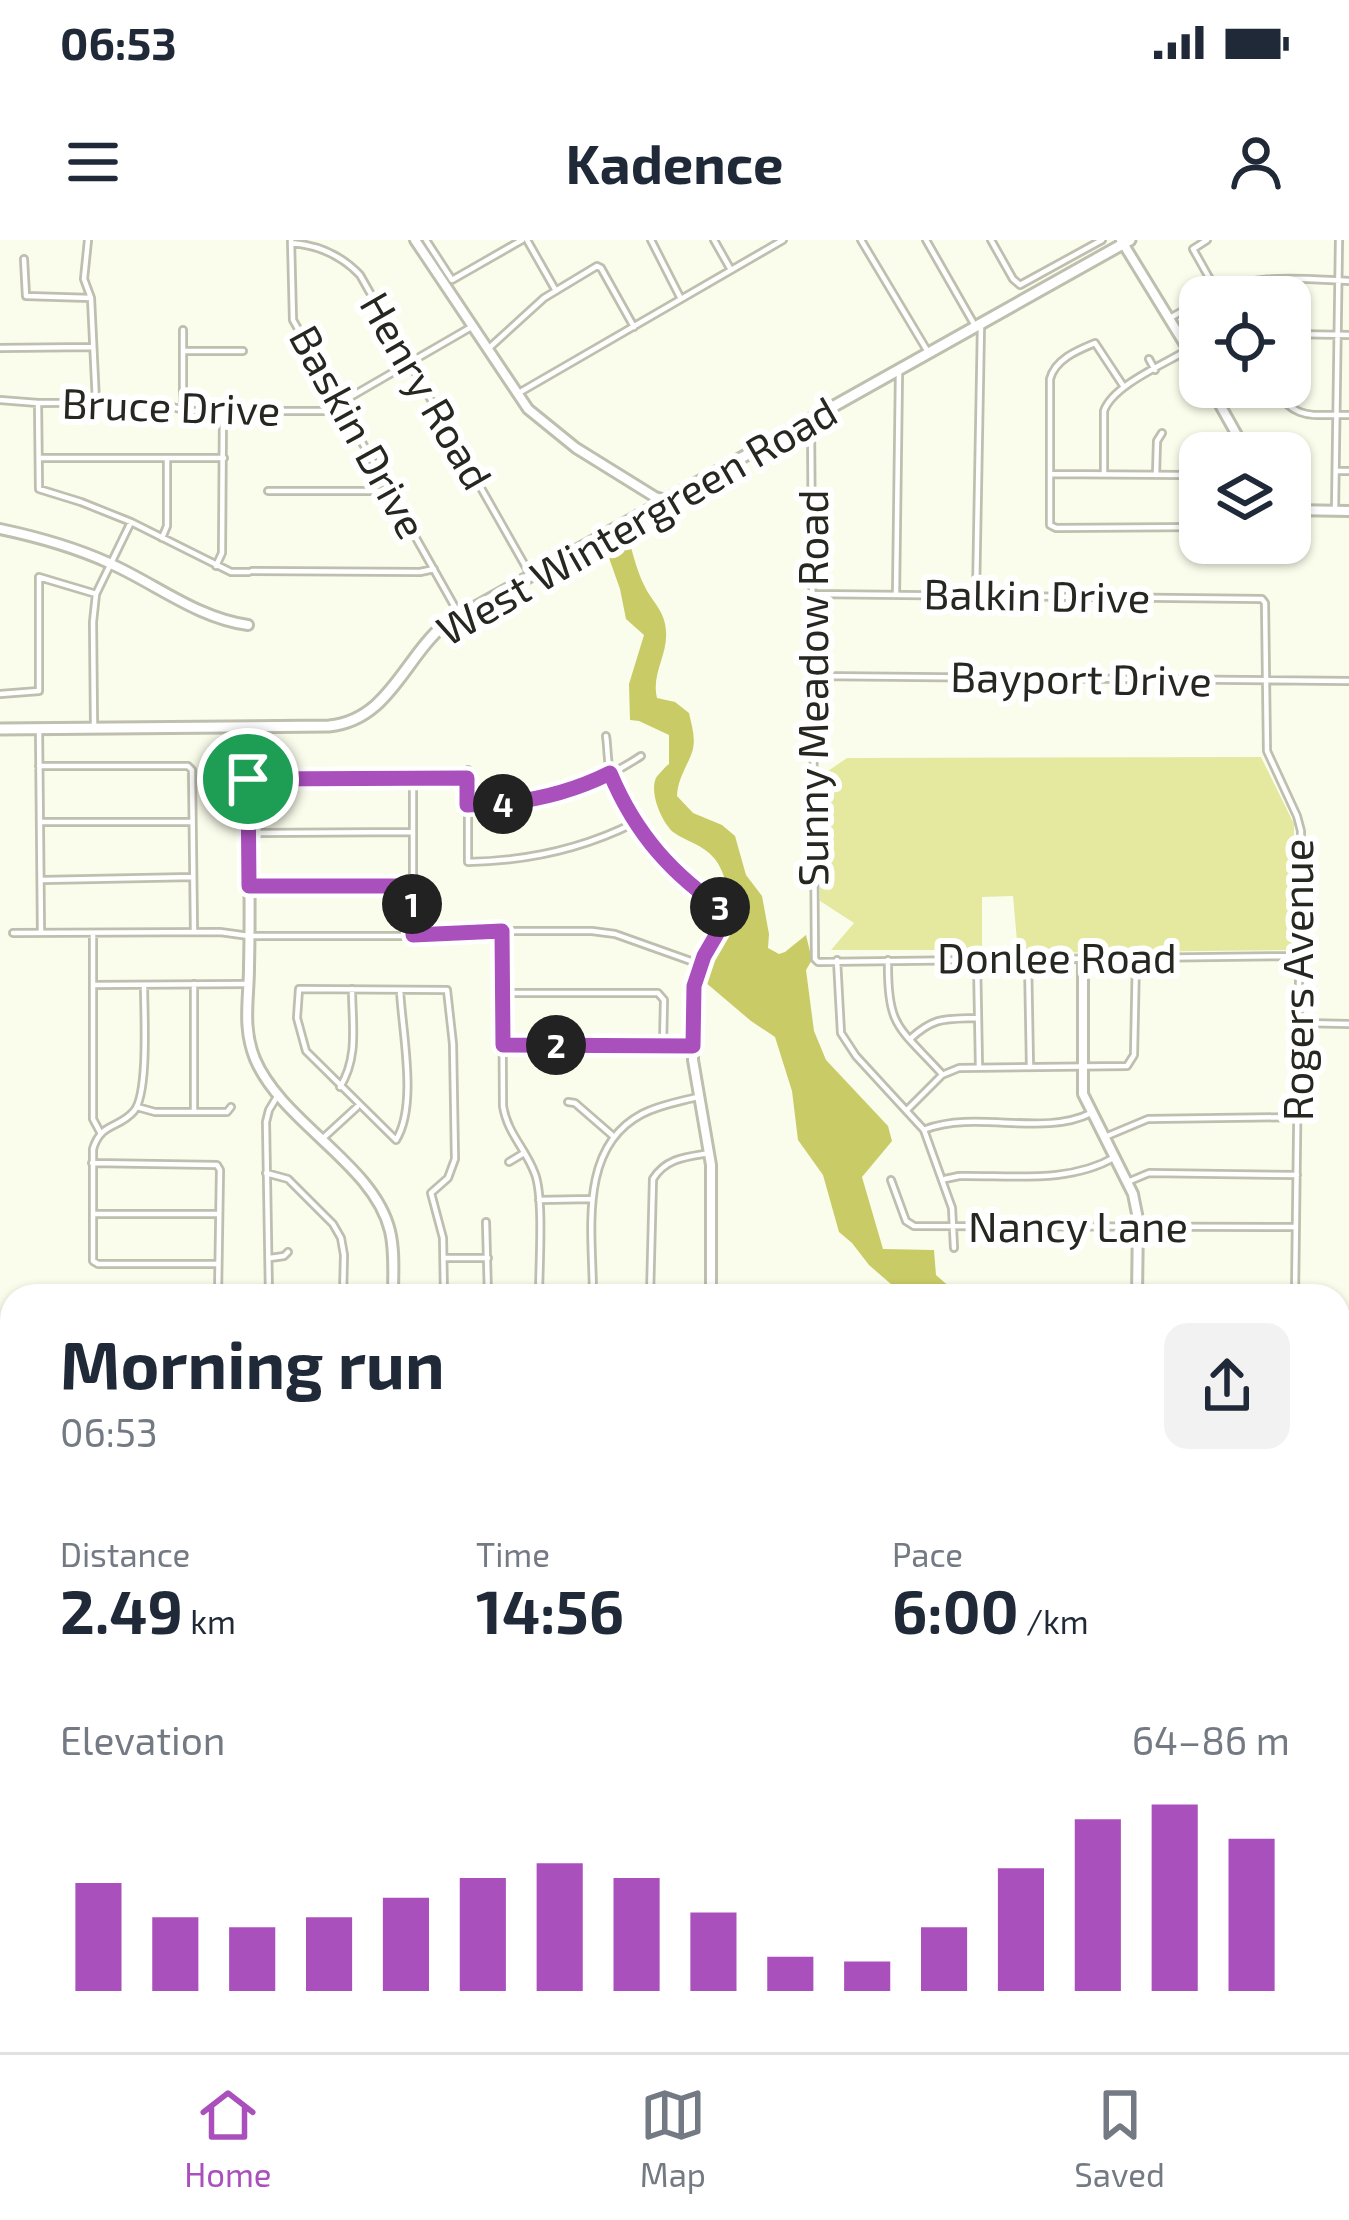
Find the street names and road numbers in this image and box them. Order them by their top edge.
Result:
street label: Henry Road [351,283,504,497]
street label: Baskin Drive [281,316,439,546]
street label: Bruce Drive [61,376,281,434]
street label: West Wintergreen Road [427,384,845,654]
street label: Sunny Meadow Road [786,489,836,887]
street label: Balkin Drive [923,567,1151,621]
street label: Bayport Drive [950,650,1212,704]
street label: Rogers Avenue [1271,839,1321,1121]
street label: Donlee Road [937,931,1177,981]
street label: Nancy Lane [968,1200,1188,1250]

